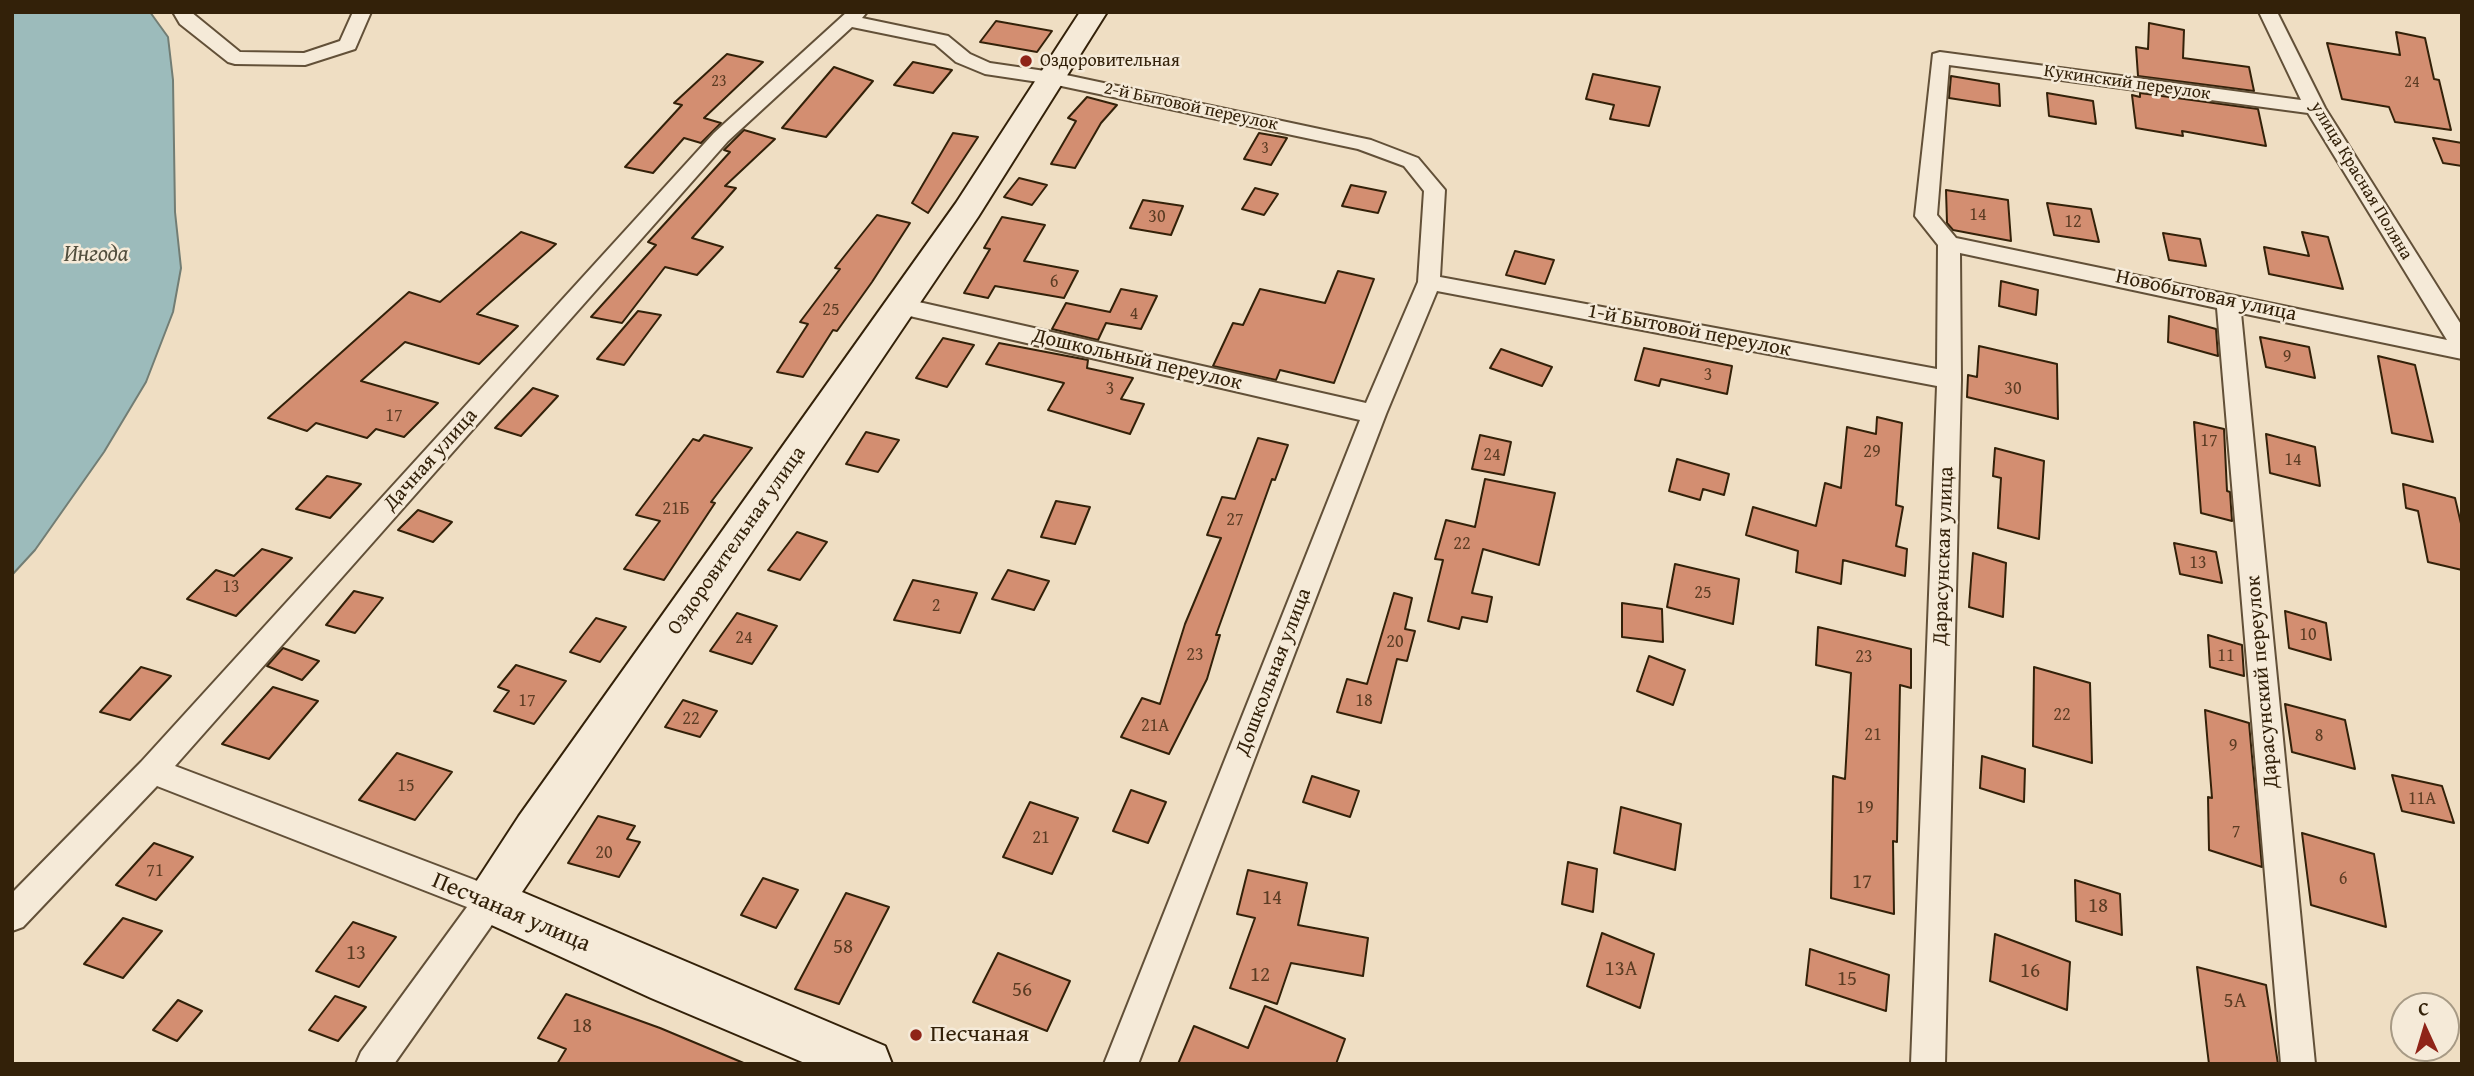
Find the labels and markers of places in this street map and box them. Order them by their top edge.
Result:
place label: Оздоровительная [1040,50,1180,72]
marker: Оздоровительная [1018,53,1034,69]
place label: Песчаная [930,1021,1029,1049]
marker: Песчаная [908,1027,924,1043]

